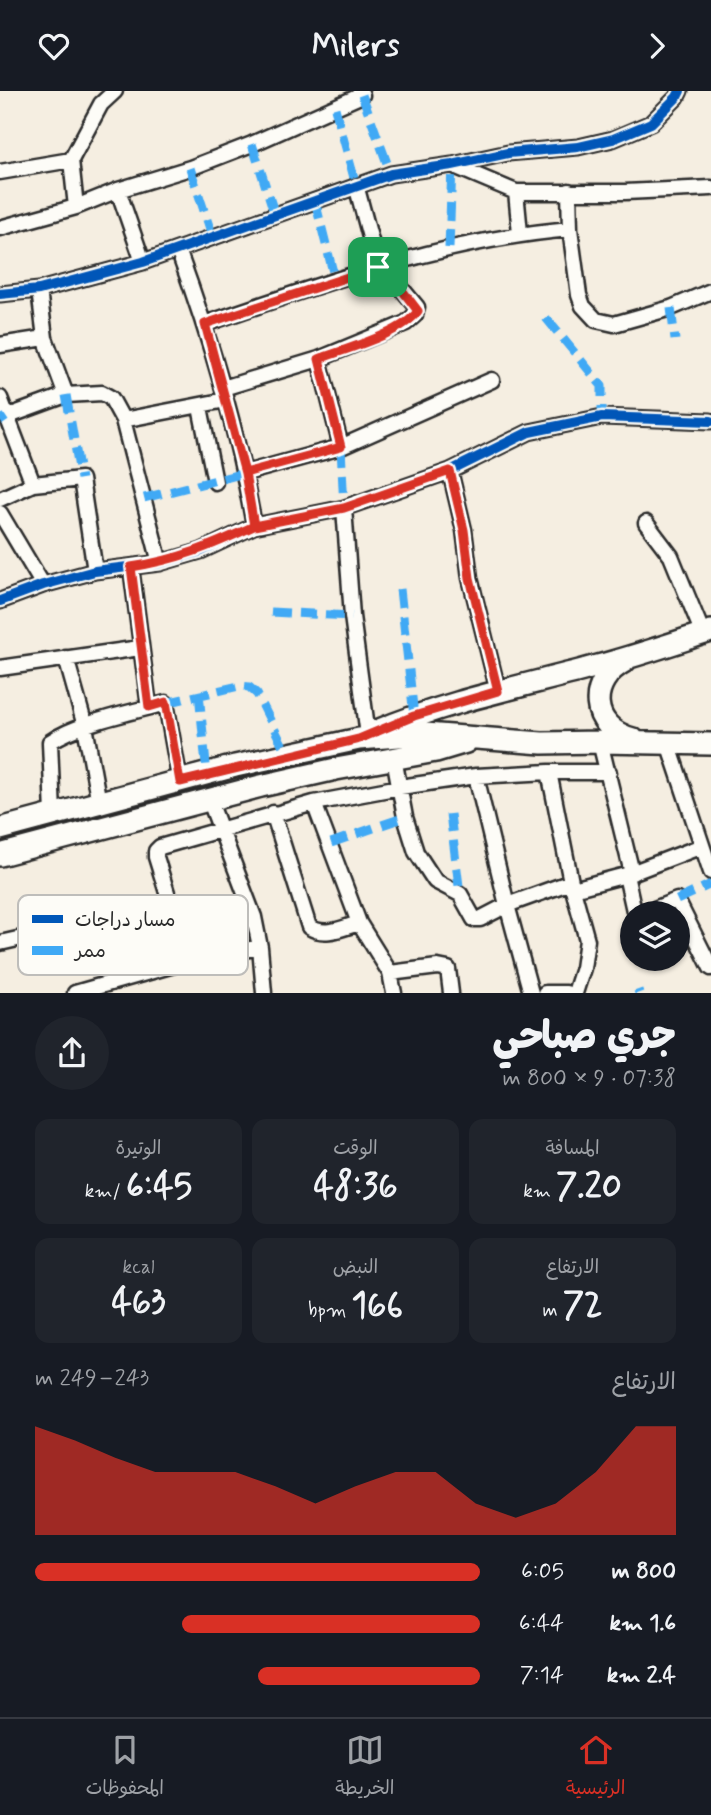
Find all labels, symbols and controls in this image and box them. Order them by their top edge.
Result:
text: Milers [312,25,399,67]
icon: heart [35,27,73,65]
icon: forward [638,27,676,65]
pin [348,237,408,297]
icon: arrive [359,248,397,286]
legend [18,895,248,975]
map controls [620,901,690,971]
button: layers [620,901,690,971]
text: مسار دراجات [75,908,176,933]
text: ممر [73,939,106,964]
text: جري صباحي [492,1013,676,1062]
button: share [35,1016,109,1090]
text: 07:38 · 9 × 800 m [502,1064,676,1094]
text: الوتيرة [116,1136,161,1161]
text: الوقت [333,1136,378,1161]
text: المسافة [545,1136,600,1161]
text: 6:45 [126,1164,192,1210]
text: 48:36 [313,1164,398,1210]
text: 7.20 [556,1164,622,1210]
text: /km [85,1179,126,1204]
text: km [523,1179,556,1204]
text: kcal [123,1255,154,1280]
text: النبض [333,1255,378,1280]
text: الارتفاع [546,1255,599,1280]
text: 463 [111,1280,166,1326]
text: 166 [351,1283,403,1329]
text: 72 [563,1283,603,1329]
text: bpm [308,1298,351,1323]
text: m [543,1298,563,1323]
text: 243–249 m [35,1364,149,1394]
text: الارتفاع [612,1368,676,1398]
text: 6:05 [521,1557,564,1587]
text: 800 m [612,1557,676,1587]
text: 6:44 [519,1609,564,1639]
text: 1.6 km [609,1609,676,1639]
text: 7:14 [520,1661,564,1691]
text: 2.4 km [607,1661,676,1691]
tab: المحفوظات [86,1731,164,1804]
tab: الخريطة [335,1731,394,1804]
tab: الرئيسية [566,1731,625,1804]

